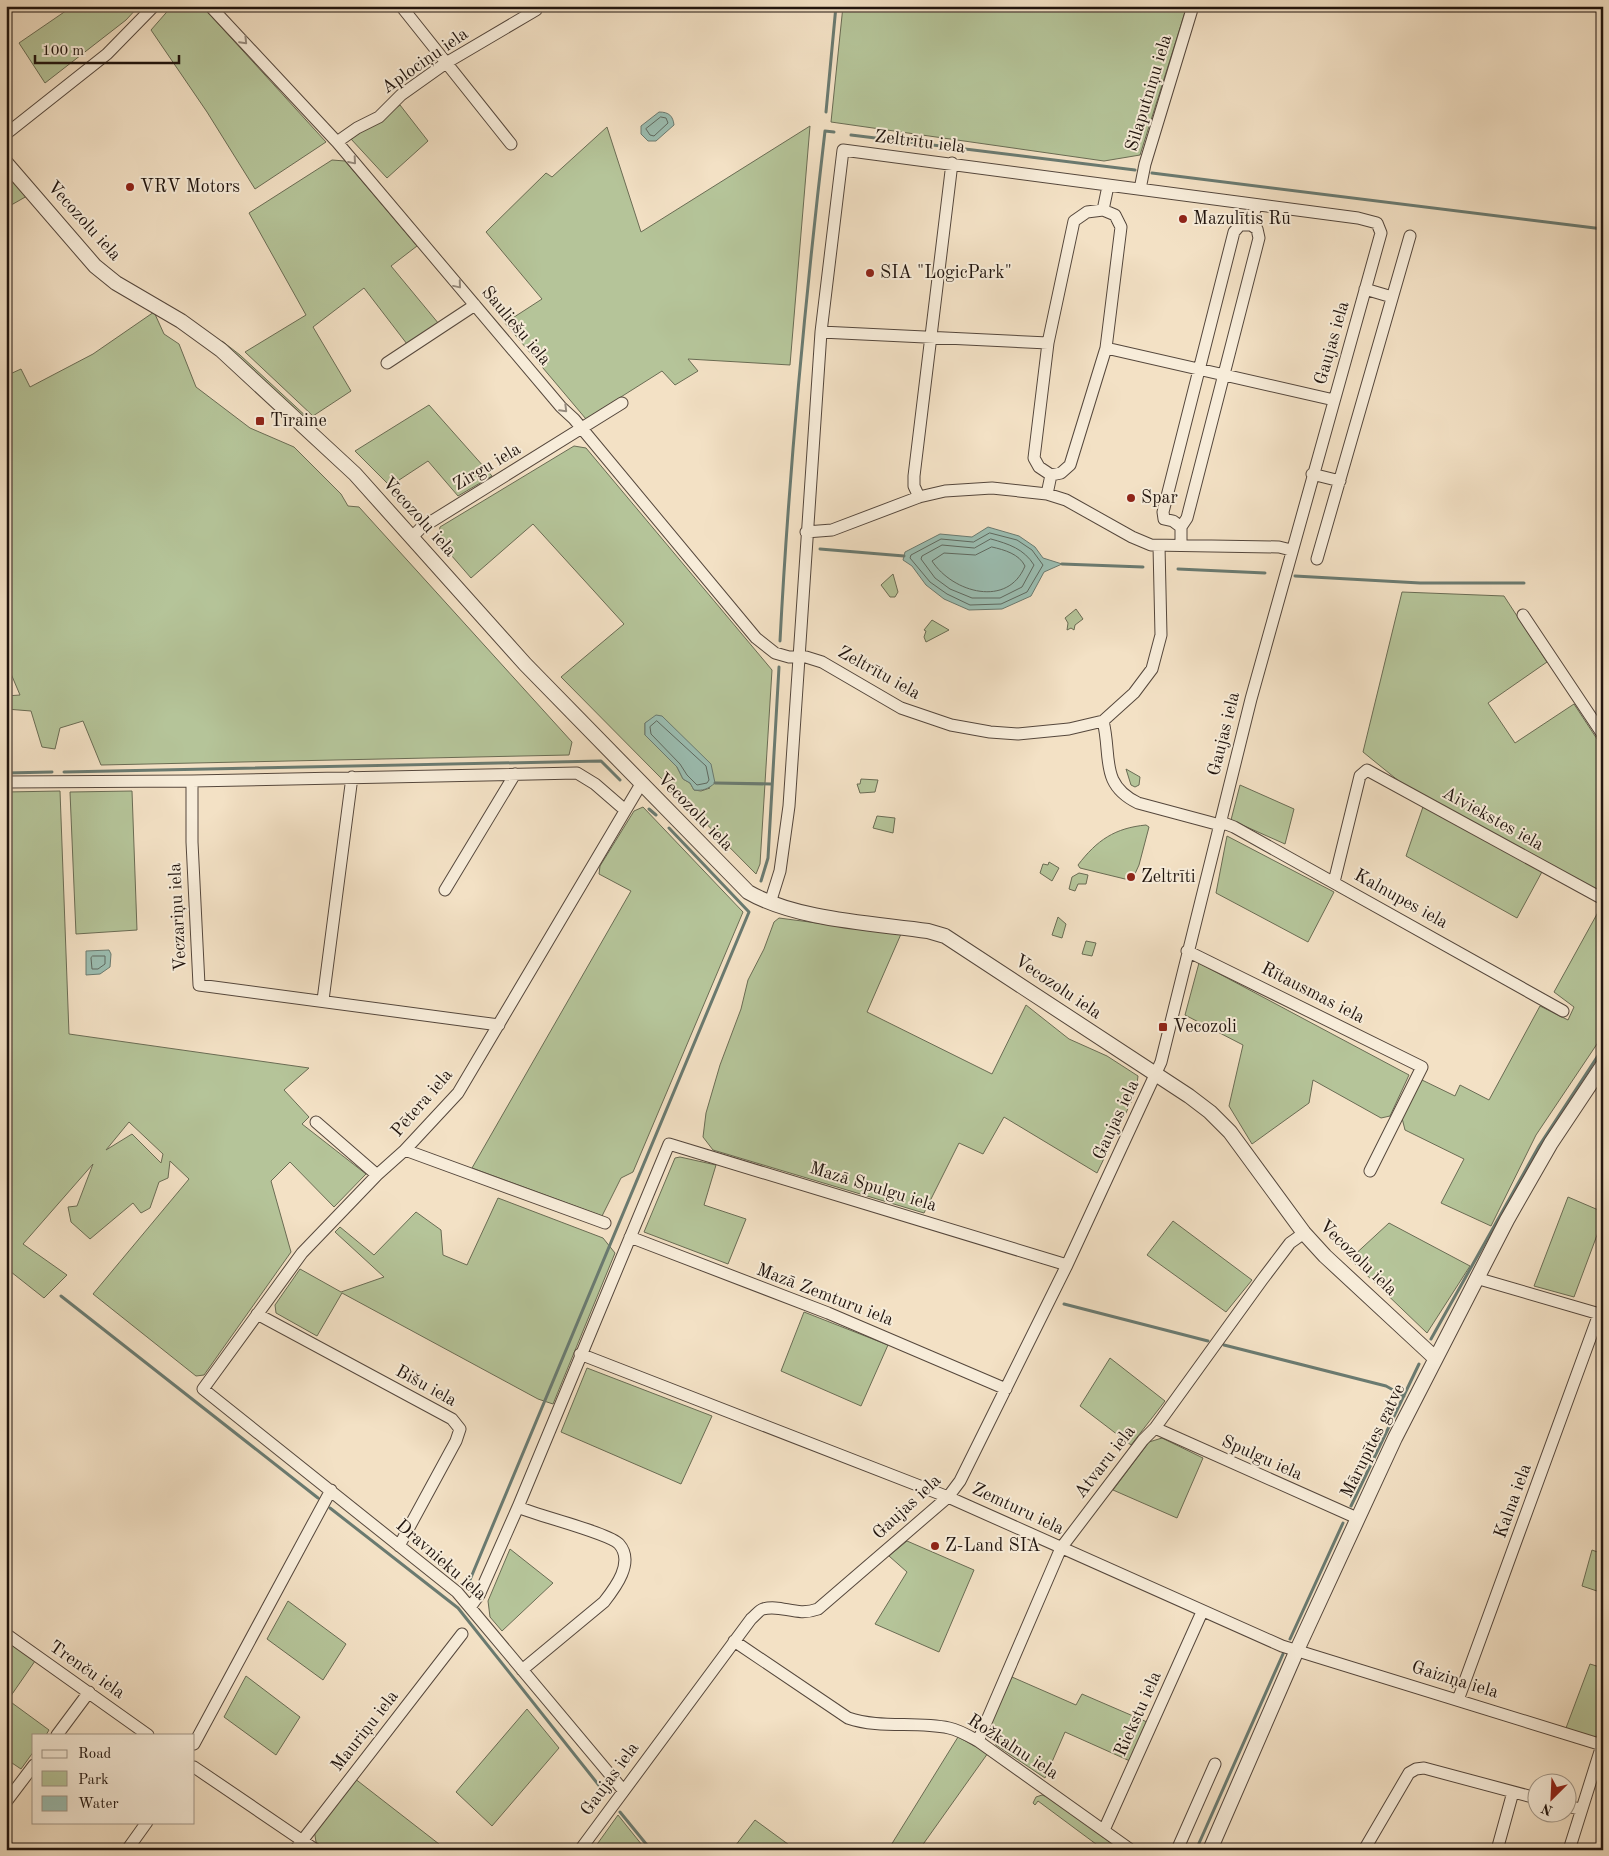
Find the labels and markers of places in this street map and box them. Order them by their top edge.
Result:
place label: VRV Motors [140,178,240,196]
marker: VRV Motors [124,181,136,193]
place label: Mazulītis Rū [1193,210,1291,228]
marker: Mazulītis Rū [1177,213,1189,225]
place label: SIA "LogicPark" [880,264,1012,282]
marker: SIA "LogicPark" [864,267,876,279]
place label: Tīraine [270,412,327,430]
marker: Tīraine [254,415,266,427]
place label: Spar [1141,489,1178,507]
marker: Spar [1125,492,1137,504]
place label: Zeltrīti [1141,868,1196,886]
marker: Zeltrīti [1125,871,1137,883]
place label: Vecozoli [1173,1018,1237,1036]
marker: Vecozoli [1157,1021,1169,1033]
place label: Z-Land SIA [945,1537,1041,1555]
marker: Z-Land SIA [929,1540,941,1552]

